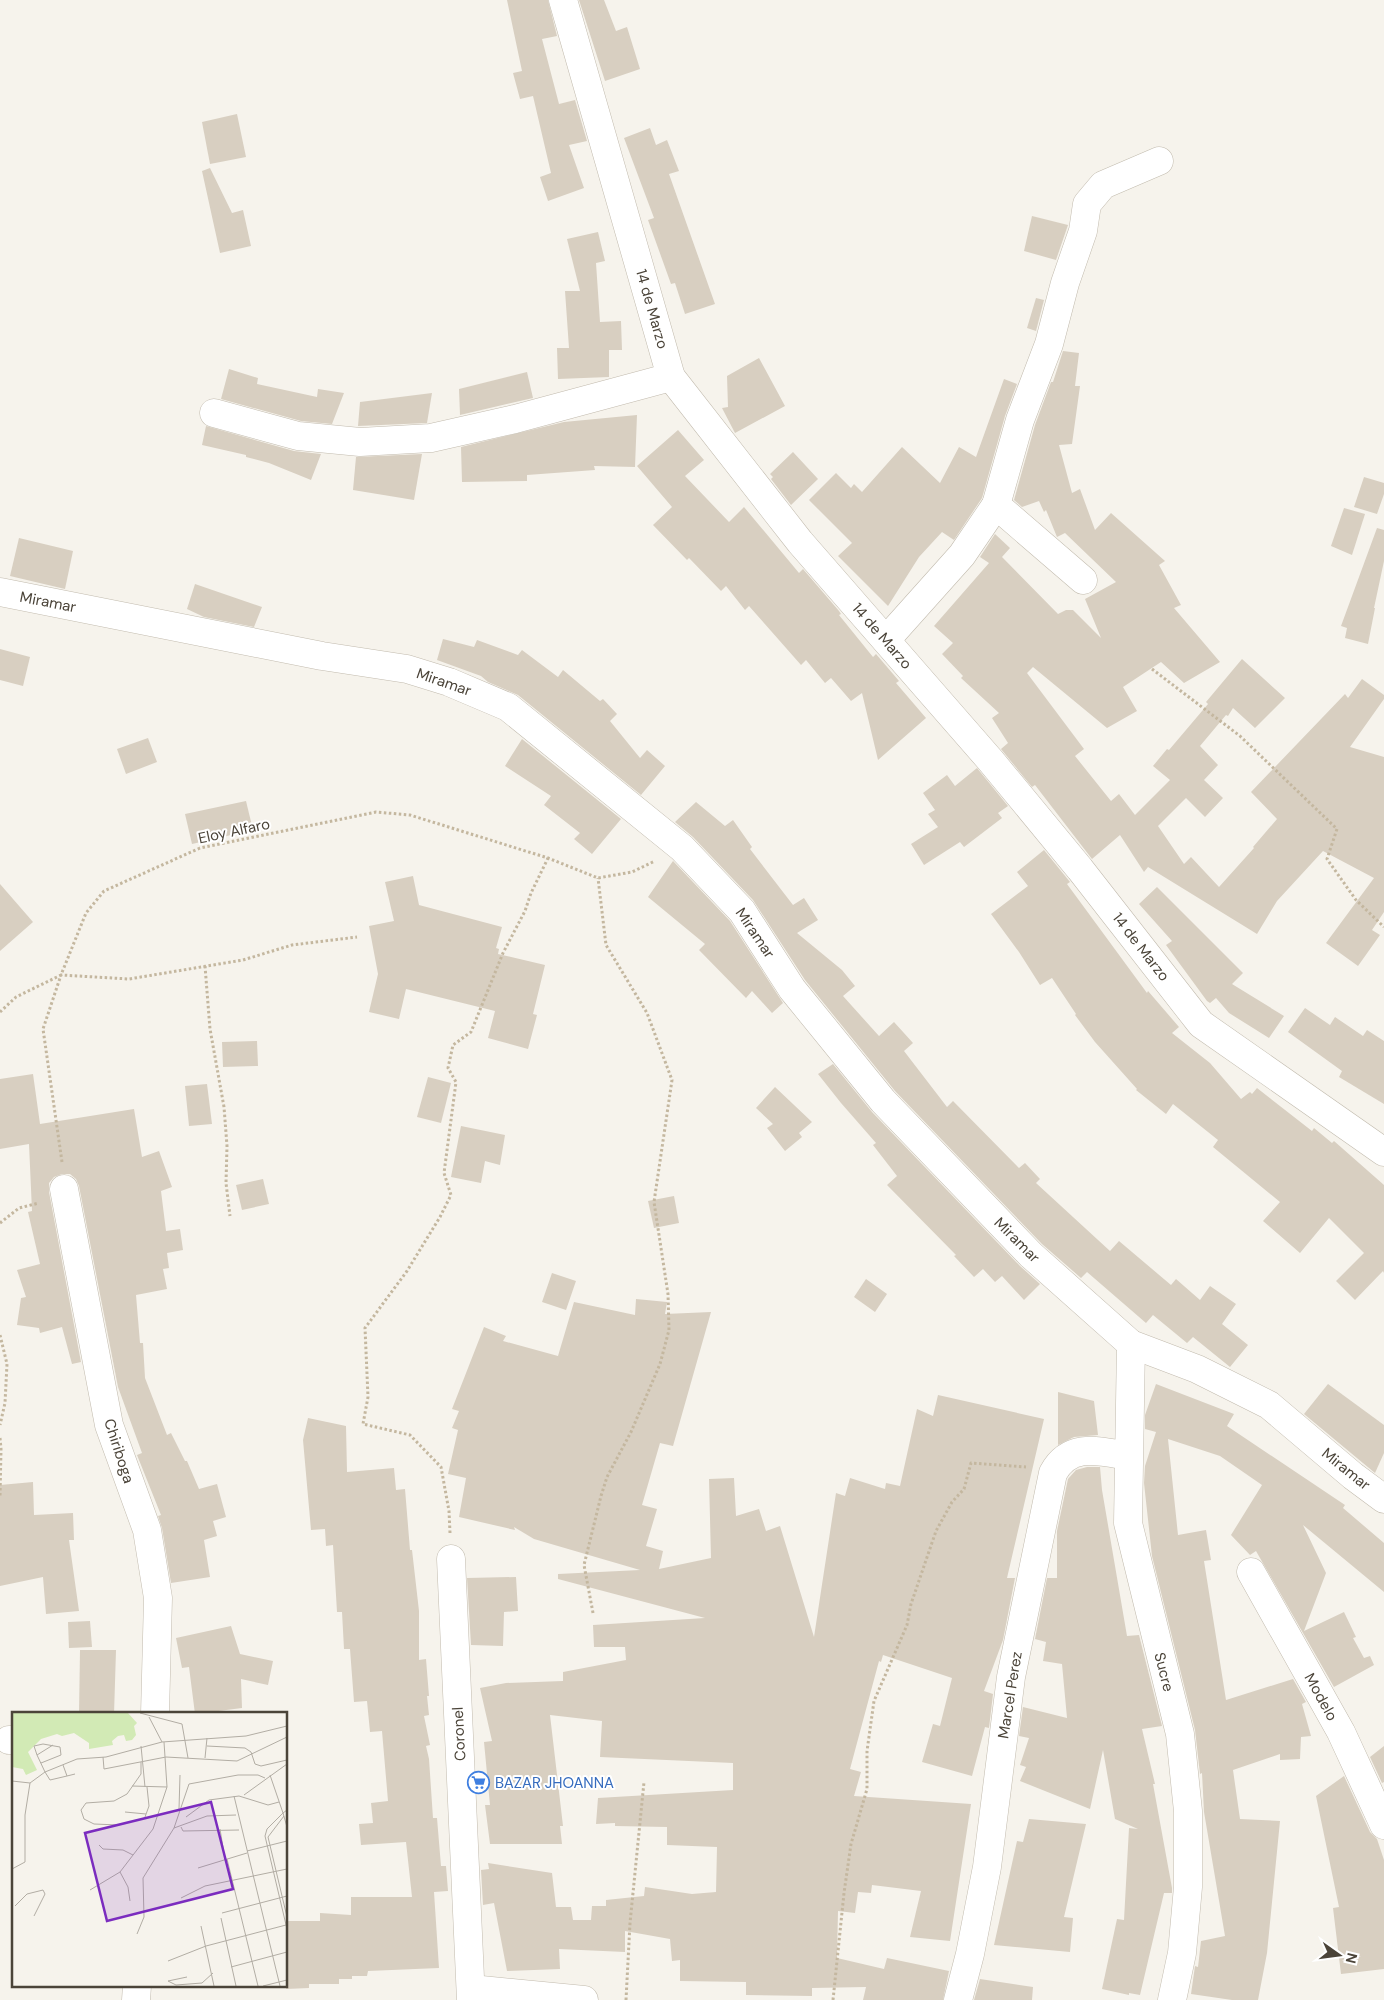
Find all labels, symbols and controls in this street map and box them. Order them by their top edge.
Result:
street label: 14 de Marzo [631,267,673,351]
street label: Miramar [18,587,78,617]
street label: 14 de Marzo [848,599,916,673]
street label: Miramar [414,663,475,701]
street label: Eloy Alfaro [196,814,272,848]
street label: Miramar [731,904,779,963]
street label: 14 de Marzo [1108,909,1174,985]
street label: Miramar [990,1213,1045,1268]
street label: Chiriboga [99,1416,139,1486]
street label: Miramar [1318,1443,1375,1495]
street label: Marcel Perez [993,1650,1027,1740]
street label: Sucre [1149,1650,1179,1694]
street label: Modelo [1300,1670,1342,1725]
street label: Coronel [448,1706,470,1762]
inset map [12,1712,288,1988]
supermarket icon: BAZAR JHOANNA [467,1771,491,1795]
place label: BAZAR JHOANNA [495,1773,614,1793]
north arrow [1314,1930,1364,1980]
text: N [1342,1951,1362,1965]

